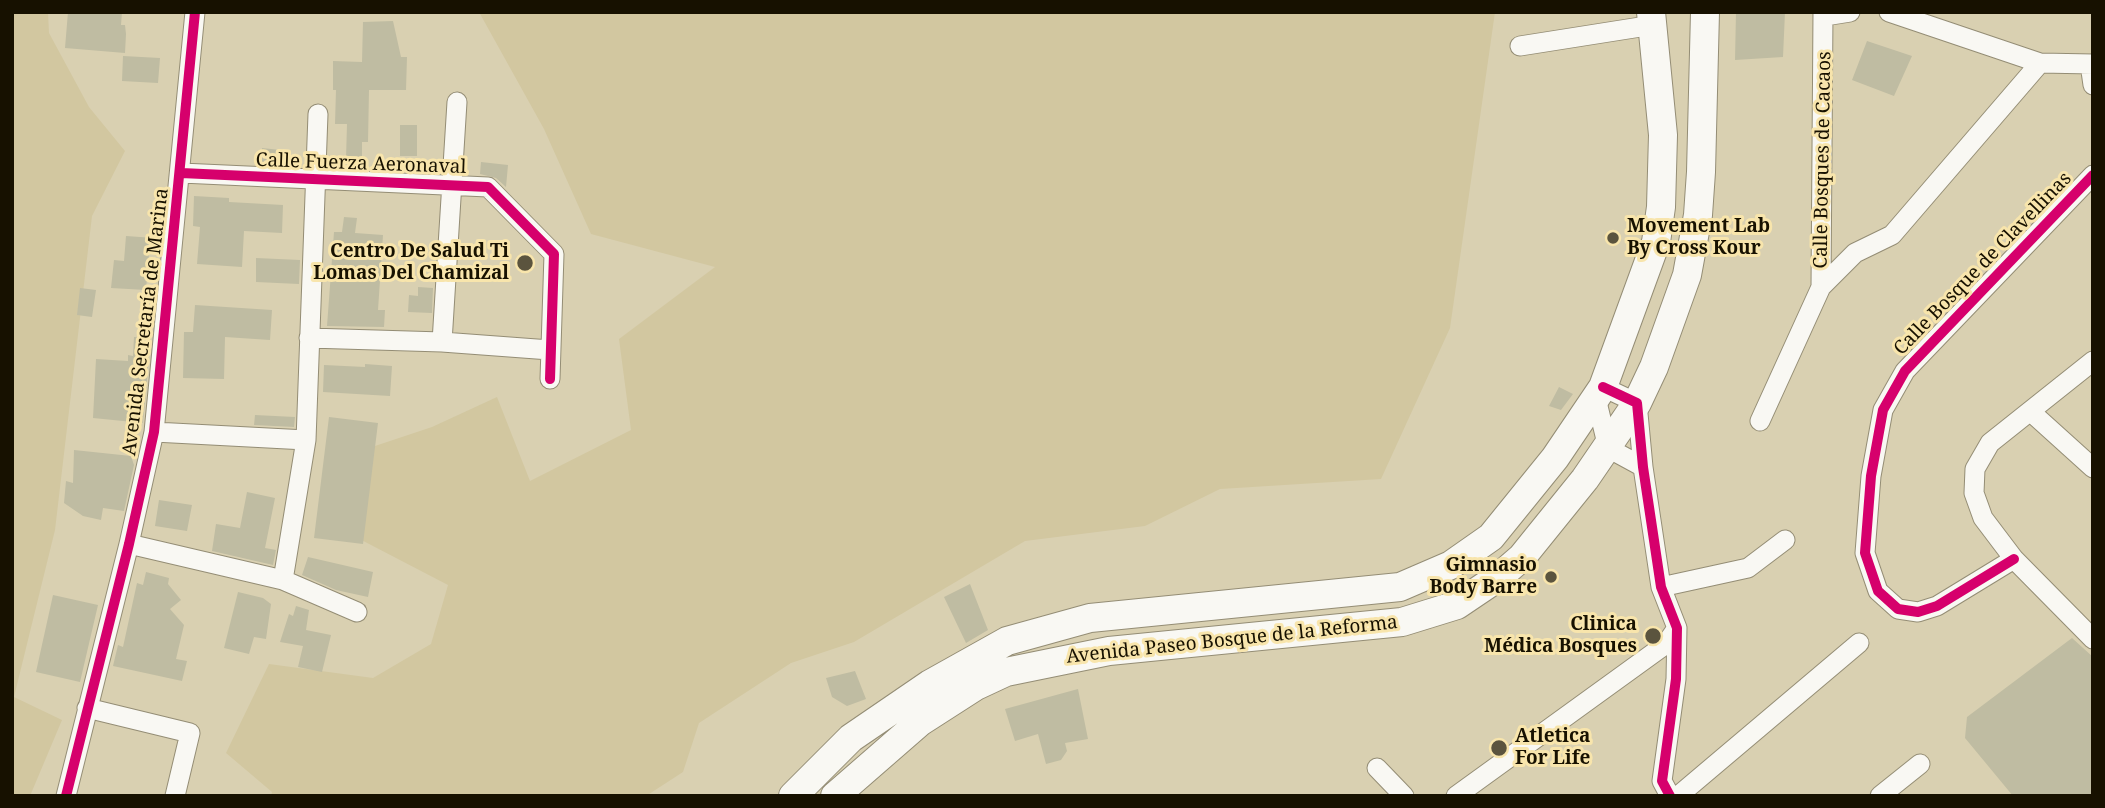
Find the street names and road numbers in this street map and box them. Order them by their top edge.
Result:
street label: Calle Bosques de Cacaos [1810,51,1836,269]
street label: Calle Fuerza Aeronaval [255,149,467,179]
street label: Calle Bosque de Clavellinas [1889,168,2077,360]
street label: Avenida Secretaría de Marina [118,187,174,457]
street label: Avenida Paseo Bosque de la Reforma [1065,611,1399,669]

